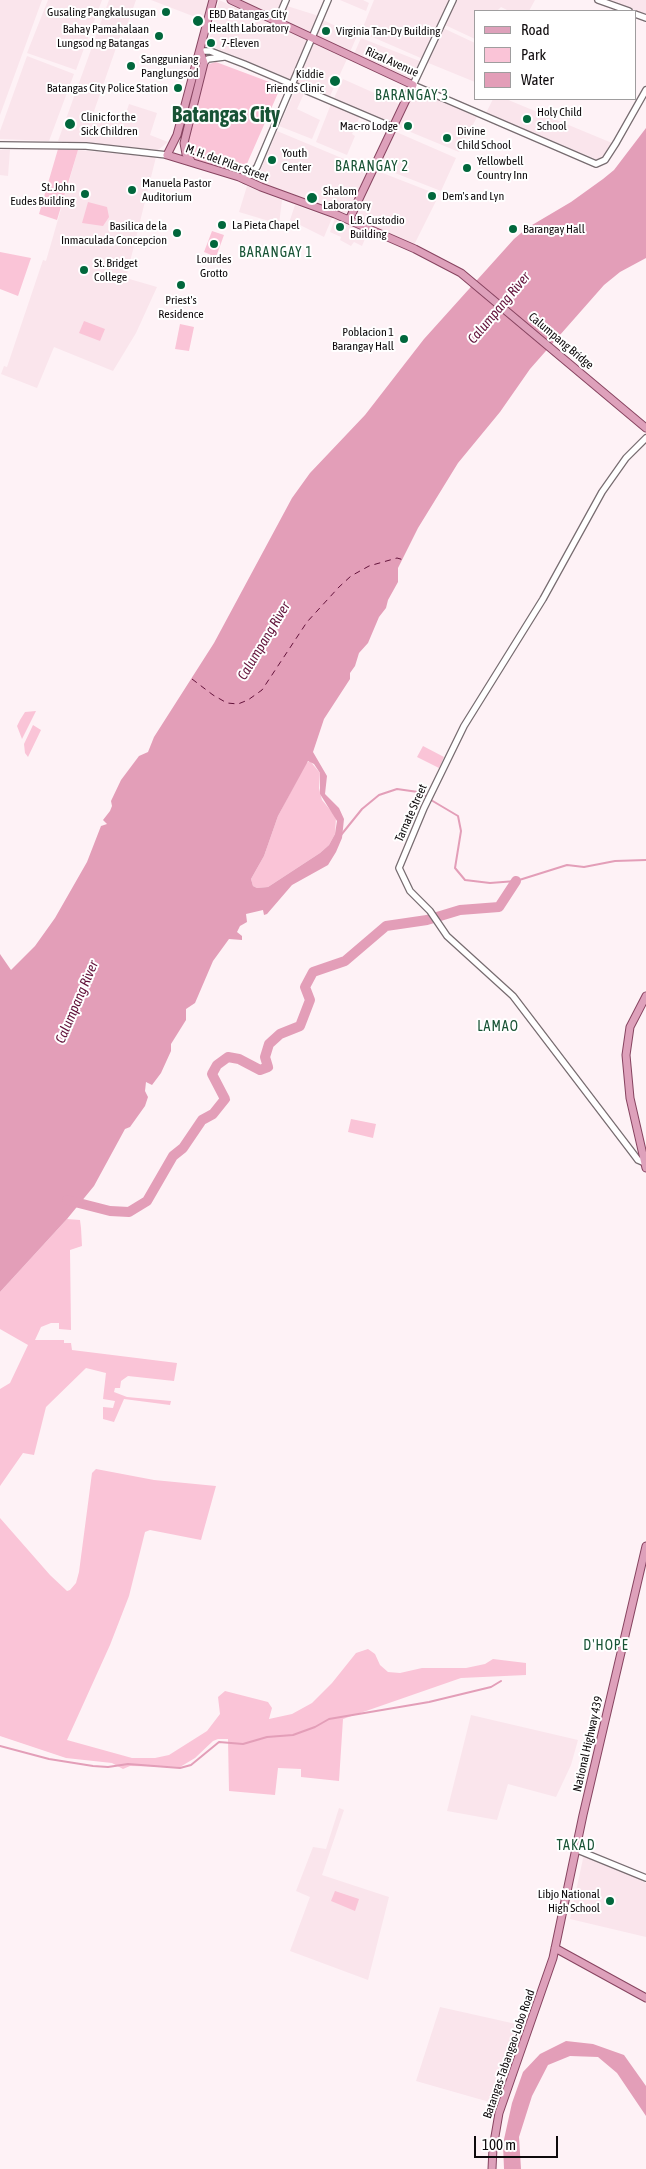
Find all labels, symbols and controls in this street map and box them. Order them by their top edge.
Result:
place label: Gusaling Pangkalusugan [47,5,156,19]
marker: Gusaling Pangkalusugan [160,6,172,18]
place label: EBD Batangas City Health Laboratory [209,7,289,35]
legend [473,10,636,100]
marker: EBD Batangas City Health Laboratory [191,14,205,28]
text: Road [521,21,550,38]
place label: Bahay Pamahalaan Lungsod ng Batangas [57,22,149,50]
place label: Virginia Tan-Dy Building [336,24,440,38]
marker: Virginia Tan-Dy Building [320,25,332,37]
marker: Bahay Pamahalaan Lungsod ng Batangas [153,30,165,42]
place label: 7-Eleven [221,36,259,50]
marker: 7-Eleven [205,37,217,49]
street label: Rizal Avenue [363,44,421,80]
text: Park [521,46,546,63]
place label: Sangguniang Panglungsod [141,52,199,80]
marker: Sangguniang Panglungsod [125,60,137,72]
place label: Kiddie Friends Clinic [266,67,324,95]
text: Water [521,71,554,88]
marker: Kiddie Friends Clinic [328,74,342,88]
place label: Batangas City Police Station [47,81,168,95]
marker: Batangas City Police Station [172,82,184,94]
district label: BARANGAY 3 [374,88,450,104]
district label: Batangas City [172,102,280,128]
place label: Holy Child School [537,105,582,133]
place label: Clinic for the Sick Children [81,110,138,138]
marker: Holy Child School [521,113,533,125]
marker: Clinic for the Sick Children [63,117,77,131]
place label: Mac-ro Lodge [340,119,398,133]
marker: Mac-ro Lodge [402,120,414,132]
place label: Divine Child School [457,124,511,152]
marker: Divine Child School [441,132,453,144]
street label: M. H. del Pilar Street [184,141,270,185]
place label: Youth Center [282,146,311,174]
marker: Youth Center [266,154,278,166]
place label: Yellowbell Country Inn [477,154,528,182]
district label: BARANGAY 2 [334,159,410,175]
marker: Yellowbell Country Inn [461,162,473,174]
place label: Manuela Pastor Auditorium [142,176,211,204]
place label: St. John Eudes Building [10,180,75,208]
marker: Manuela Pastor Auditorium [126,184,138,196]
place label: Shalom Laboratory [323,184,371,212]
marker: St. John Eudes Building [79,188,91,200]
place label: Dem's and Lyn [442,189,504,203]
marker: Dem's and Lyn [426,190,438,202]
marker: Shalom Laboratory [305,191,319,205]
place label: L.B. Custodio Building [350,213,405,241]
place label: La Pieta Chapel [232,218,300,232]
place label: Basilica de la Inmaculada Concepcion [61,219,167,247]
marker: La Pieta Chapel [216,219,228,231]
marker: L.B. Custodio Building [334,221,346,233]
place label: Barangay Hall [523,222,585,236]
marker: Barangay Hall [507,223,519,235]
marker: Basilica de la Inmaculada Concepcion [171,227,183,239]
marker: Lourdes Grotto [208,238,220,250]
district label: BARANGAY 1 [238,245,314,261]
place label: Lourdes Grotto [197,252,231,280]
place label: St. Bridget College [94,256,138,284]
marker: St. Bridget College [78,264,90,276]
water label: Calumpang River [464,269,534,347]
marker: Priest's Residence [175,279,187,291]
place label: Priest's Residence [158,293,204,321]
street label: Calumpang Bridge [526,310,596,372]
place label: Poblacion 1 Barangay Hall [332,325,394,353]
marker: Poblacion 1 Barangay Hall [398,333,410,345]
water label: Calumpang River [234,599,294,683]
street label: Tarnate Street [392,782,430,844]
water label: Calumpang River [52,958,102,1046]
district label: LAMAO [477,1019,519,1035]
district label: D'HOPE [583,1638,629,1654]
street label: National Highway 439 [570,1695,606,1793]
district label: TAKAD [556,1838,596,1854]
place label: Libjo National High School [538,1887,600,1915]
marker: Libjo National High School [604,1895,616,1907]
street label: Batangas-Tabangao-Lobo Road [480,1988,538,2120]
scale bar [476,2126,560,2158]
text: 100 m [482,2136,516,2153]

